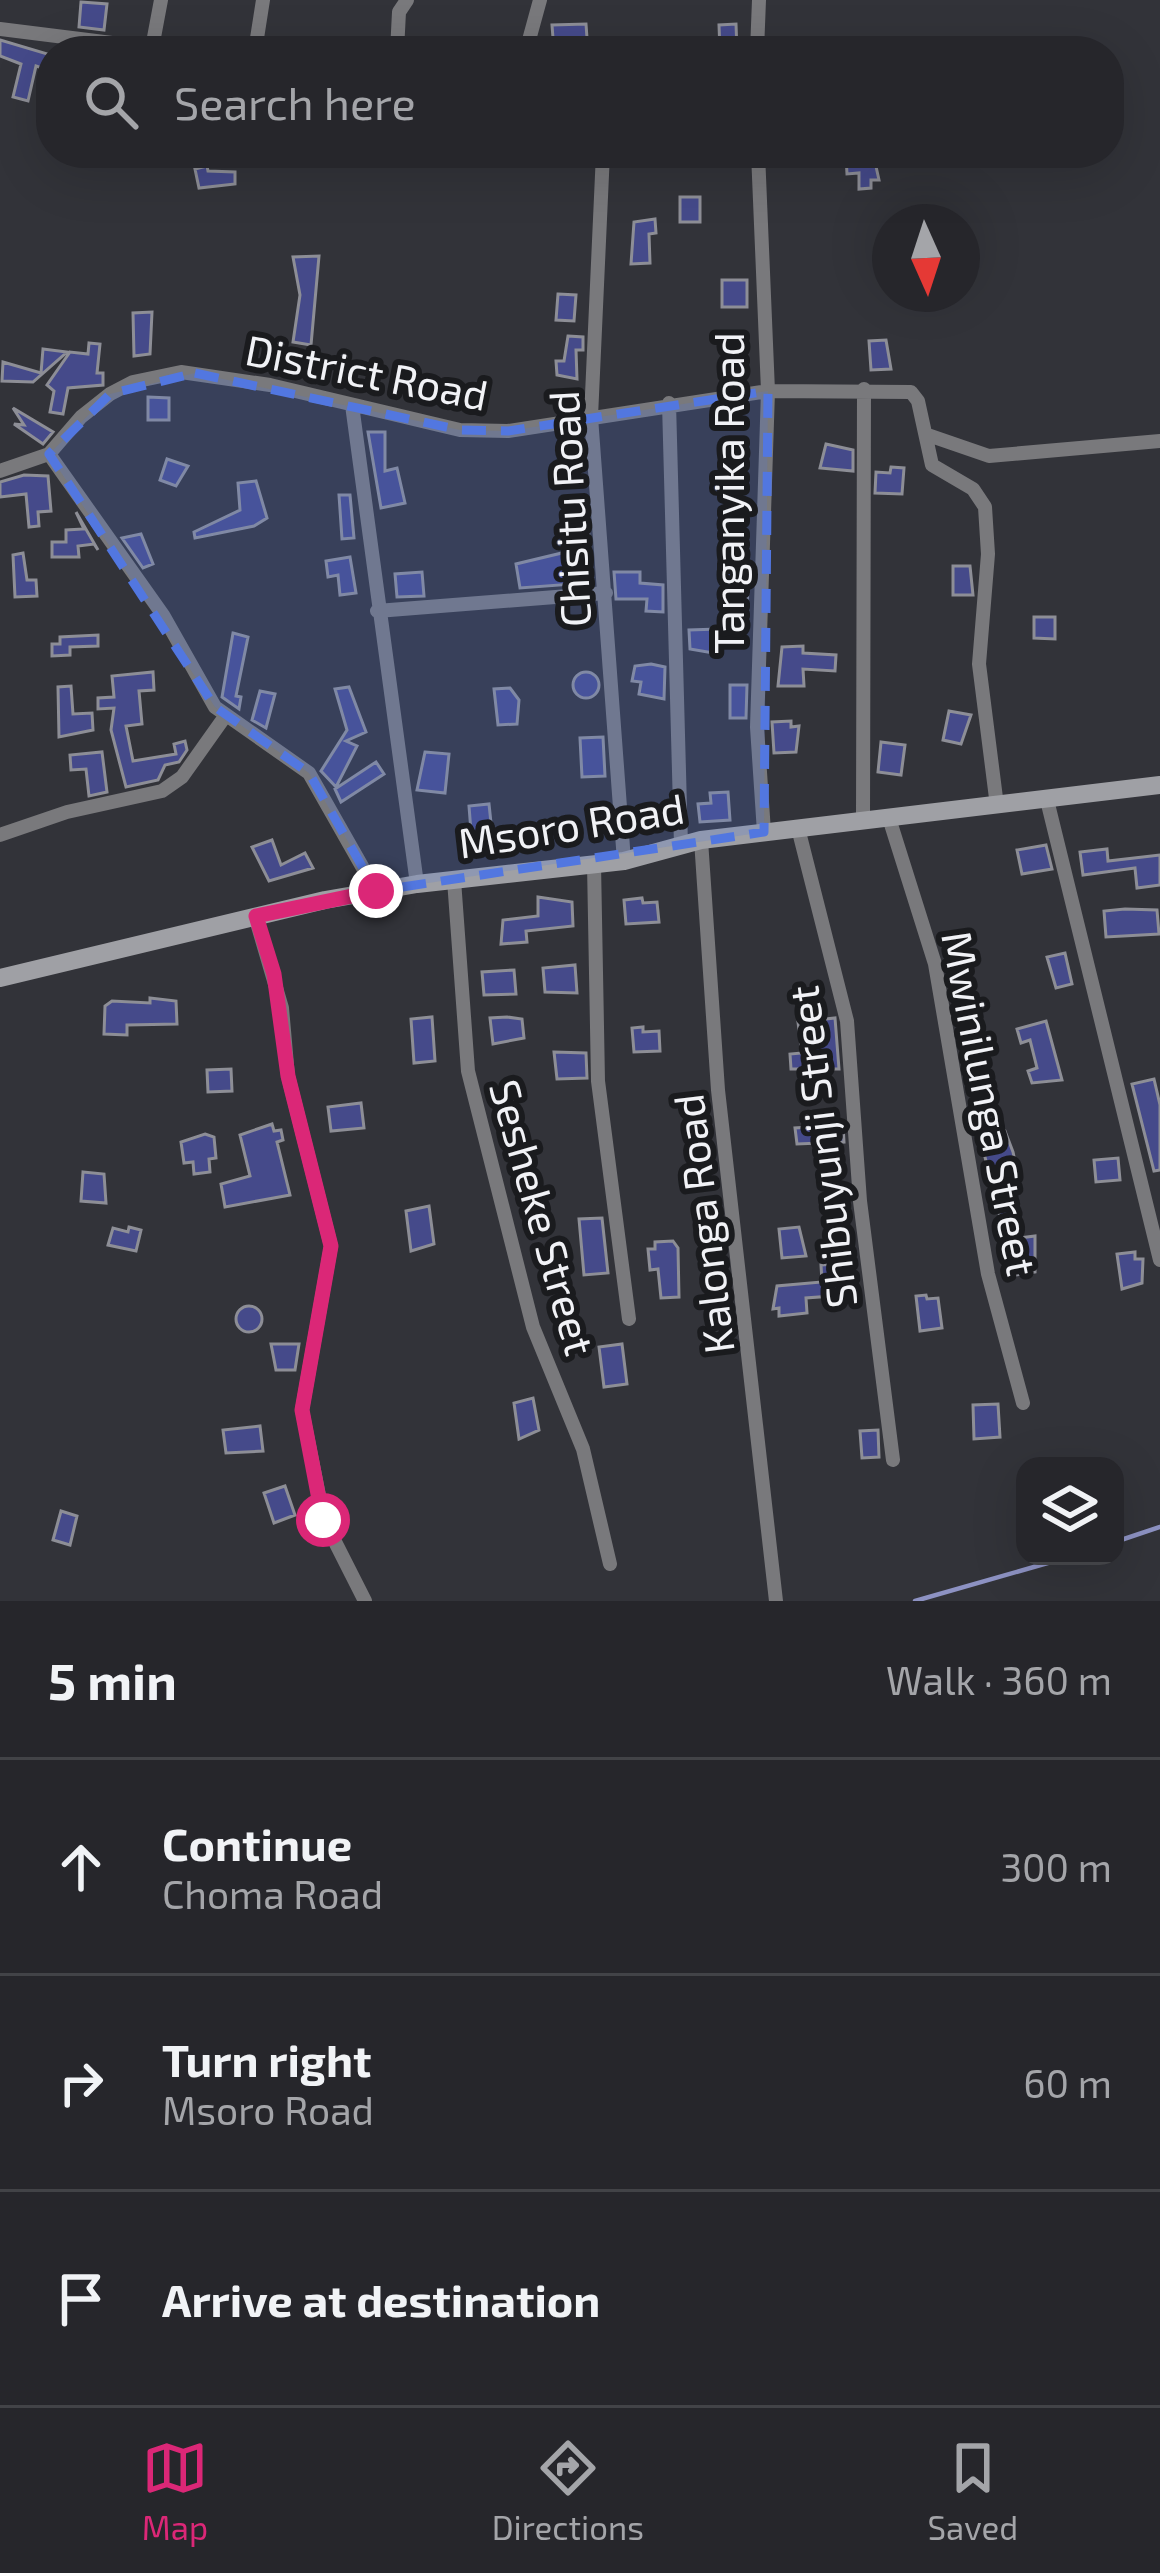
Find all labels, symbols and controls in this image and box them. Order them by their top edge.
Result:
search box [36,36,1124,168]
icon: search [78,69,144,135]
text: Search here [174,75,416,129]
north arrow [872,204,980,312]
street label: District Road [242,323,492,419]
street label: Tanganyika Road [702,332,752,654]
street label: Chisitu Road [537,390,599,628]
street label: Msoro Road [454,781,688,867]
route end [349,864,403,918]
street label: Mwinilunga Street [933,927,1049,1279]
street label: Shibuyunji Street [776,983,867,1311]
street label: Sesheke Street [481,1074,607,1360]
street label: Kalonga Road [661,1091,743,1357]
map controls [1016,1457,1124,1565]
button: layers [1016,1457,1124,1565]
route start [296,1493,350,1547]
text: 5 min [48,1649,177,1710]
text: Walk · 360 m [886,1656,1112,1703]
text: Continue [162,1816,352,1870]
icon: ahead [48,1834,114,1900]
text: 300 m [1000,1843,1112,1890]
text: Choma Road [162,1870,383,1917]
text: Turn right [162,2032,371,2086]
icon: right [48,2050,114,2116]
text: 60 m [1023,2059,1112,2106]
text: Msoro Road [162,2086,374,2133]
icon: arrive [48,2266,114,2332]
text: Arrive at destination [162,2272,600,2326]
tab: Map [142,2435,208,2547]
tab: Directions [492,2435,644,2547]
tab: Saved [928,2435,1018,2547]

